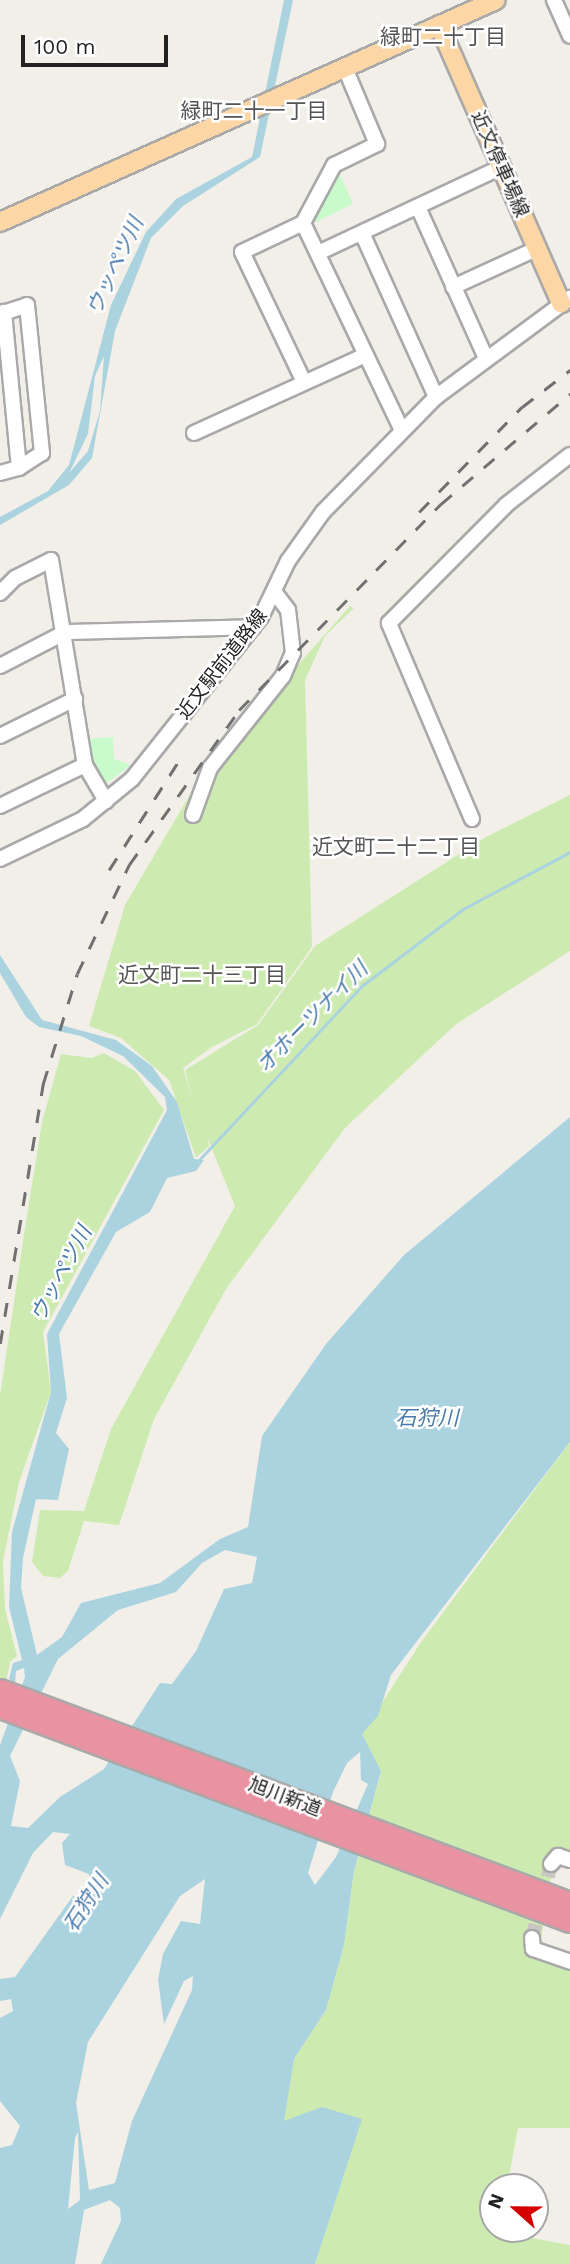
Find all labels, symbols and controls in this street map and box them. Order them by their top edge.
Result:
scale bar [24,21,172,65]
district label: 緑町二十丁目 [380,24,506,50]
text: 100 m [34,34,96,59]
district label: 緑町二十一丁目 [181,98,327,124]
street label: 近文停車場線 [466,107,534,221]
water label: ウッペツ川 [81,213,149,319]
street label: 近文駅前道路線 [172,605,272,723]
district label: 近文町二十二丁目 [312,834,480,860]
water label: オホーツナイ川 [251,956,373,1078]
district label: 近文町二十三丁目 [118,962,286,988]
water label: ウッペツ川 [25,1222,97,1326]
water label: 石狩川 [396,1405,458,1431]
street label: 旭川新道 [245,1773,325,1821]
water label: 石狩川 [58,1870,114,1936]
north arrow [479,2173,549,2243]
text: N [483,2190,509,2212]

